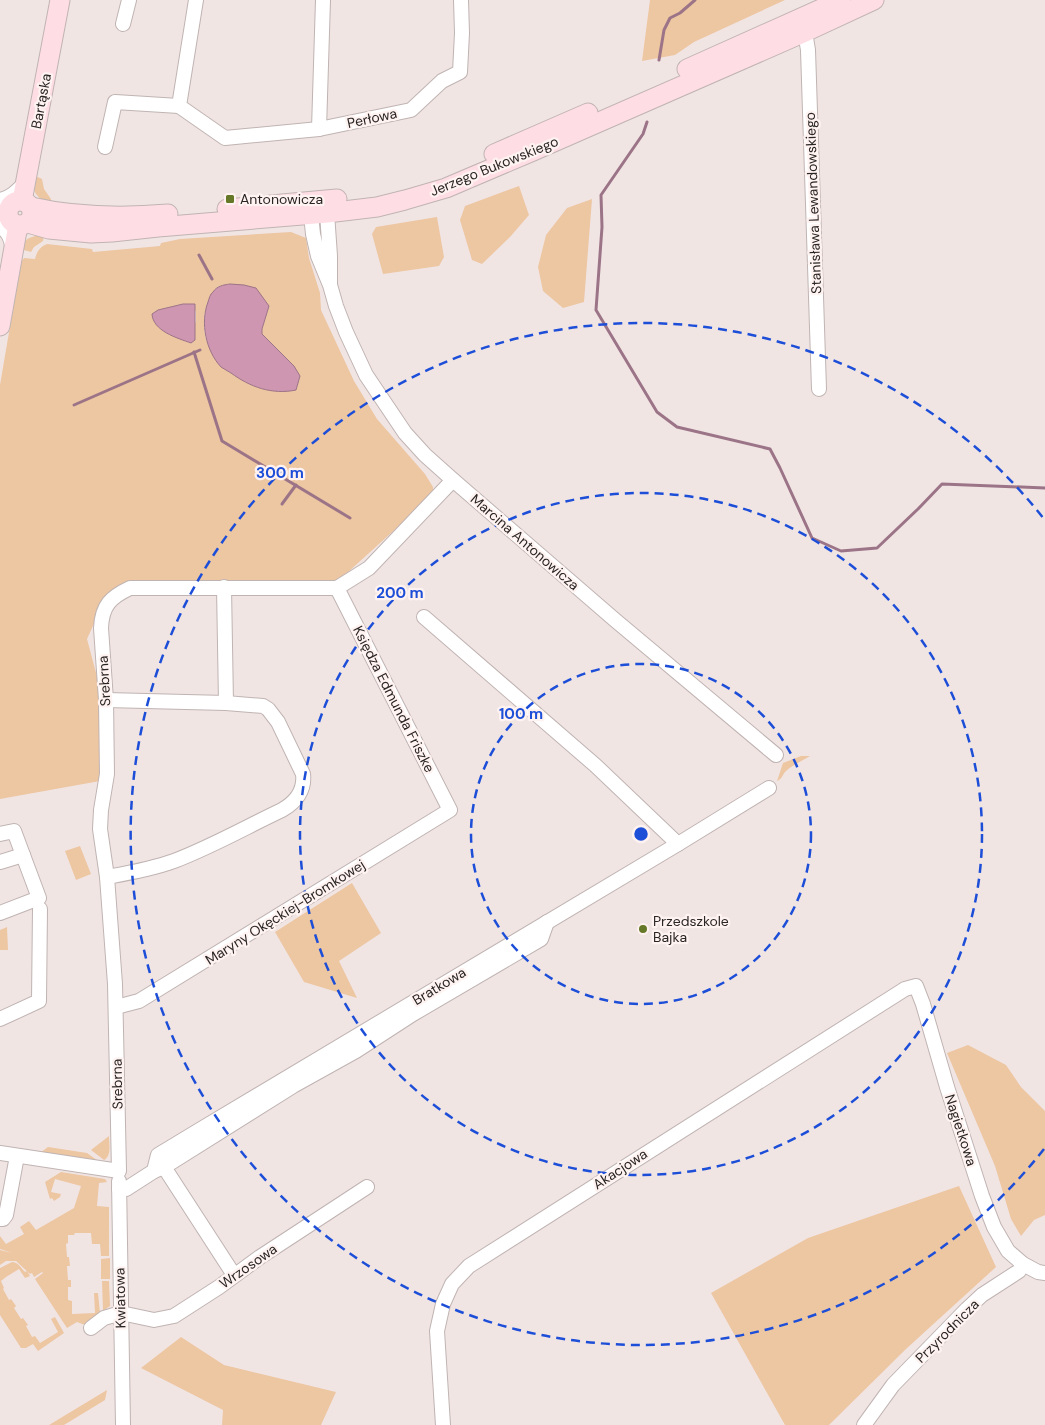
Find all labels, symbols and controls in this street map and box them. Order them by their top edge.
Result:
street label: Bartąska [27,72,55,130]
street label: Perłowa [345,104,399,132]
street label: Stanisława Lewandowskiego [801,112,825,294]
street label: Jerzego Bukowskiego [427,132,561,200]
place label: Antonowicza [240,190,323,208]
marker: Antonowicza [224,193,236,205]
text: 300 m [256,463,304,483]
street label: Marcina Antonowicza [467,490,583,594]
text: 200 m [376,583,424,603]
street label: Księdza Edmunda Friszke [349,623,439,775]
street label: Srebrna [94,655,114,707]
text: 100 m [499,704,543,724]
centre of rings [632,825,650,843]
street label: Maryny Okęckiej-Bromkowej [202,855,368,969]
place label: Przedszkole Bajka [653,912,729,946]
marker: Przedszkole Bajka [637,923,649,935]
street label: Bratkowa [409,963,469,1009]
street label: Srebrna [108,1059,126,1109]
street label: Nagietkowa [941,1092,981,1168]
street label: Akacjowa [589,1145,651,1193]
street label: Wrzosowa [216,1240,280,1292]
street label: Kwiatowa [110,1268,130,1328]
street label: Przyrodnicza [911,1295,983,1367]

